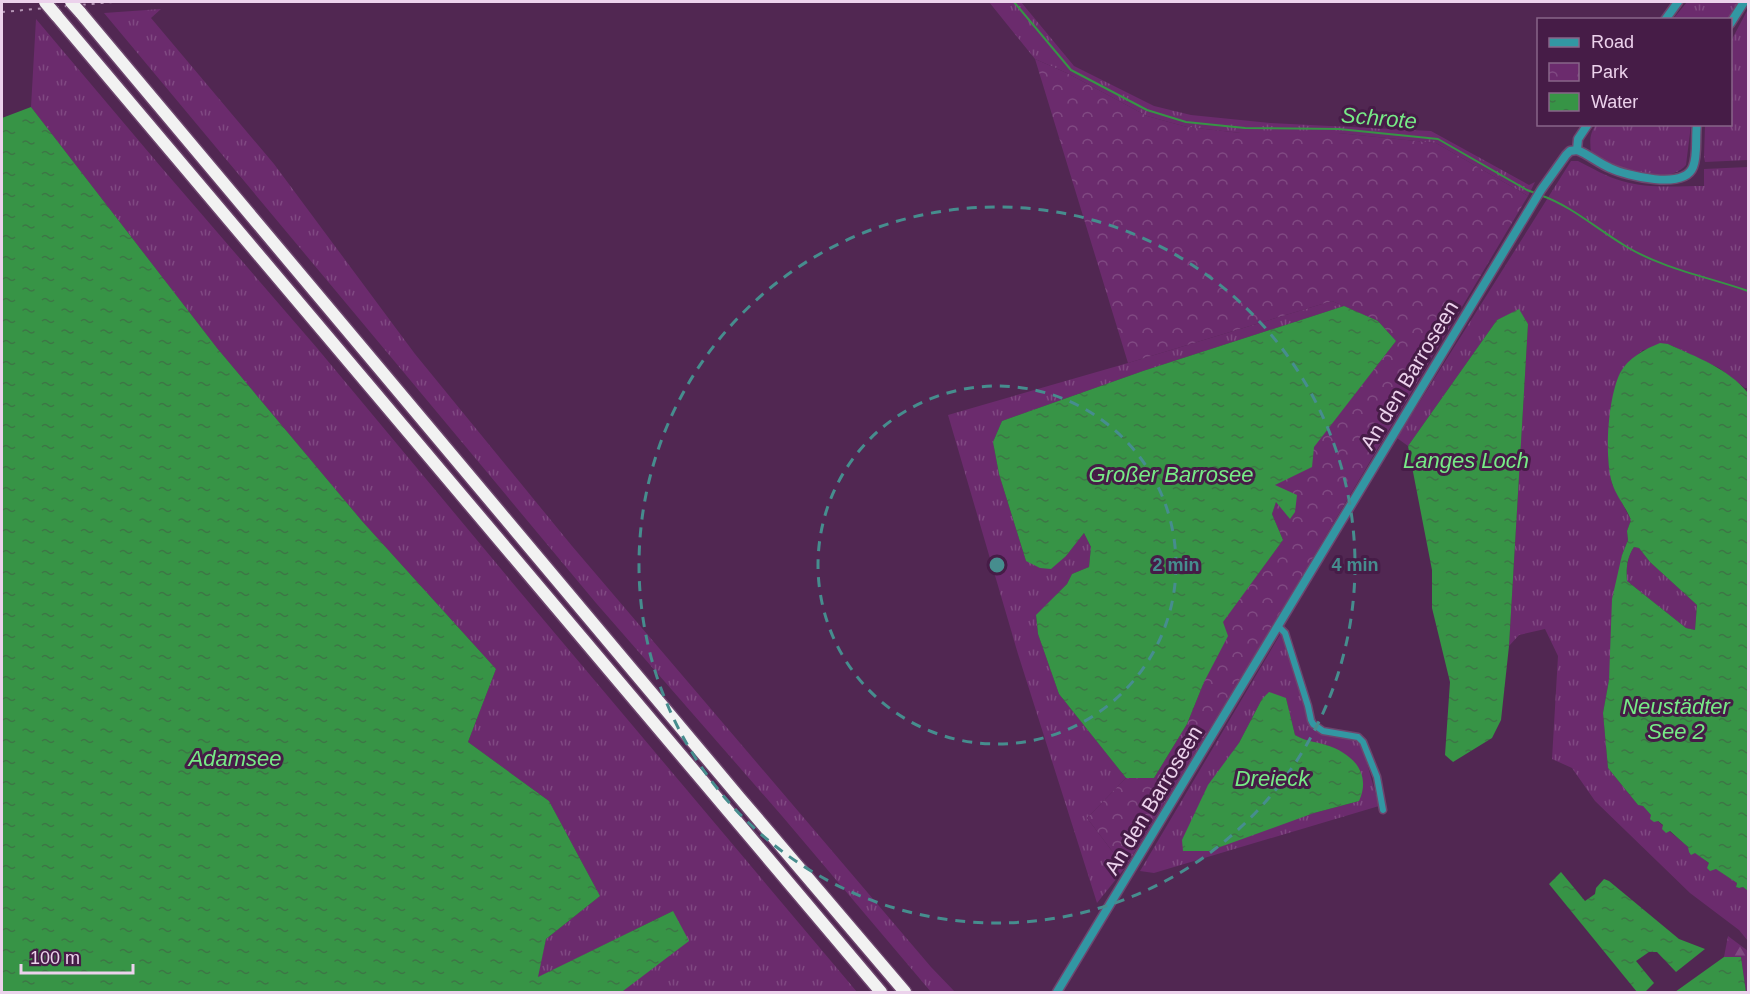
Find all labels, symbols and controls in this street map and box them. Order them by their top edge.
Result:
legend [1537,18,1732,126]
text: Road [1591,32,1634,52]
text: Park [1591,62,1629,82]
text: Water [1591,92,1638,112]
water label: Schrote [1340,102,1418,134]
street label: An den Barroseen [1356,297,1462,453]
water label: Langes Loch [1403,448,1529,473]
water label: Großer Barrosee [1088,462,1254,487]
centre of rings [987,555,1007,575]
text: 2 min [1152,555,1200,575]
text: 4 min [1331,555,1379,575]
water label: Neustädter See 2 [1622,694,1731,744]
street label: An den Barroseen [1100,722,1206,878]
water label: Adamsee [187,746,281,771]
water label: Dreieck [1235,766,1310,791]
scale bar [21,937,134,975]
text: 100 m [30,948,80,968]

